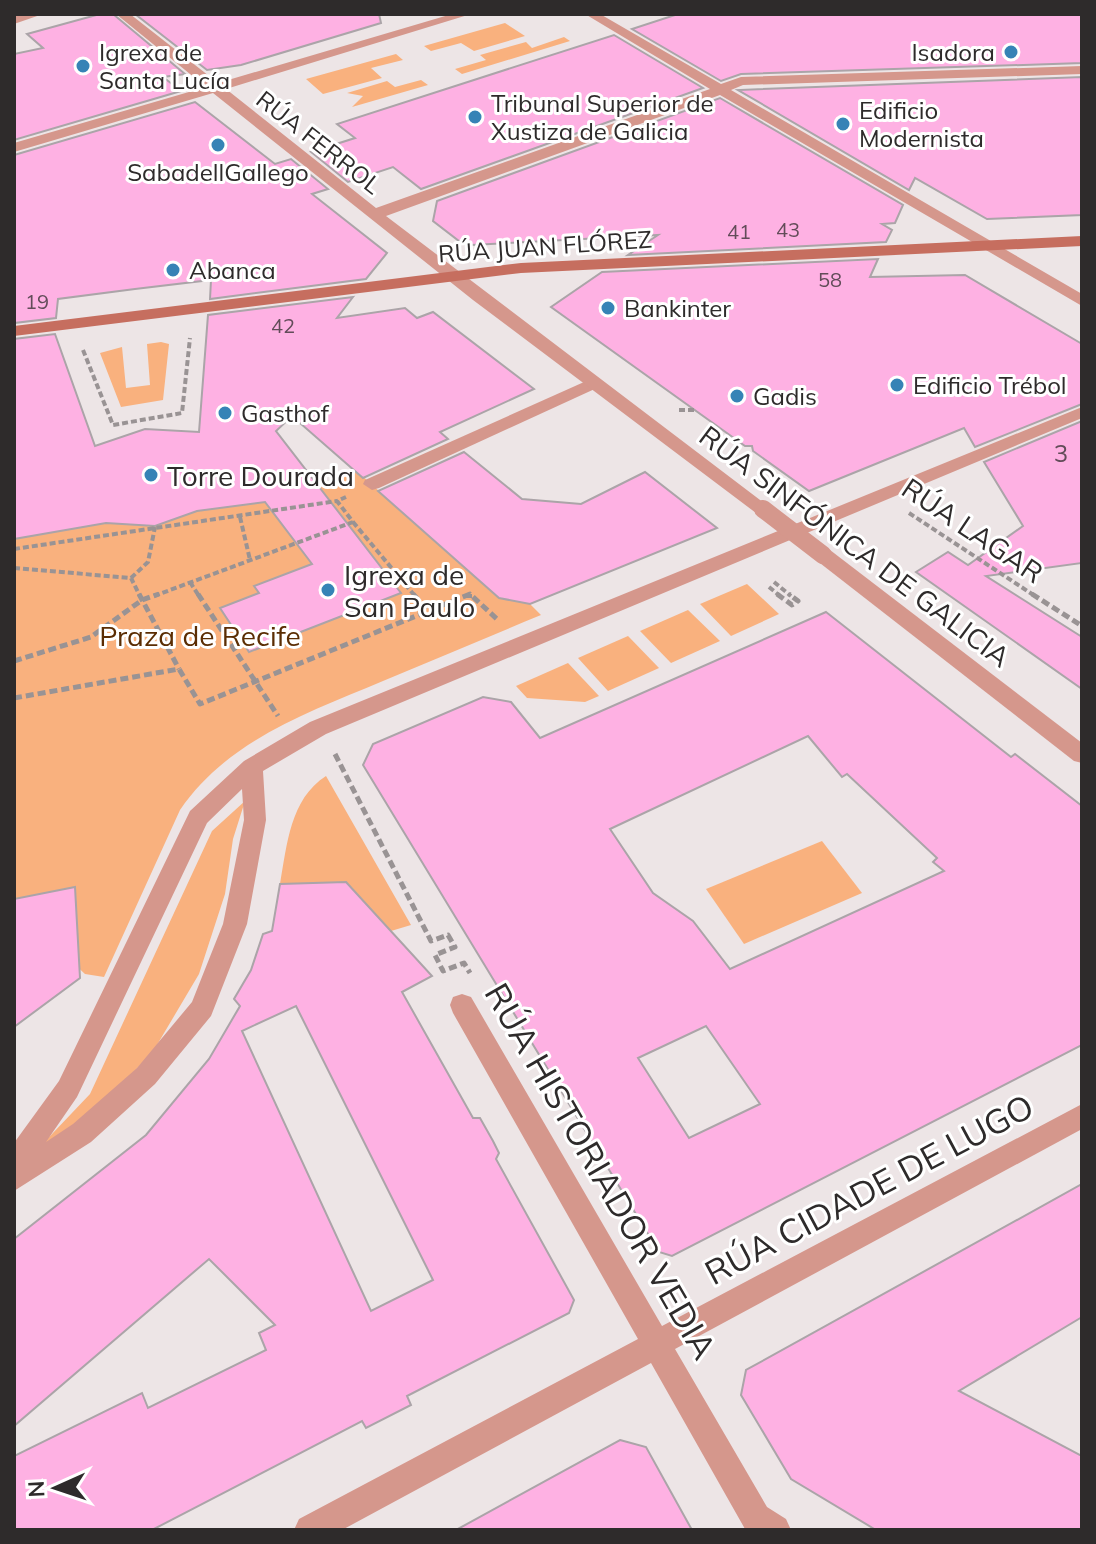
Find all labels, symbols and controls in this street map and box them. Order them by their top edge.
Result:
place label: Igrexa de Santa Lucía [99,37,230,95]
place label: Isadora [911,37,995,67]
marker: Isadora [1002,43,1020,61]
marker: Igrexa de Santa Lucía [74,57,92,75]
street label: RÚA FERROL [251,84,387,200]
place label: Tribunal Superior de Xustiza de Galicia [491,88,714,146]
place label: Edificio Modernista [859,95,984,153]
marker: Tribunal Superior de Xustiza de Galicia [466,108,484,126]
marker: Edificio Modernista [834,115,852,133]
marker: SabadellGallego [209,136,227,154]
place label: SabadellGallego [127,157,309,187]
house number: 43 [776,217,800,242]
house number: 41 [727,219,751,244]
street label: RÚA JUAN FLÓREZ [437,224,653,268]
place label: Abanca [189,255,276,285]
marker: Abanca [164,261,182,279]
house number: 58 [818,267,842,292]
house number: 19 [25,289,49,314]
place label: Bankinter [624,293,731,323]
marker: Bankinter [599,299,617,317]
house number: 42 [271,313,295,338]
place label: Edificio Trébol [913,370,1067,400]
marker: Edificio Trébol [888,376,906,394]
place label: Gadis [753,381,817,411]
marker: Gadis [728,387,746,405]
place label: Gasthof [241,398,330,428]
marker: Gasthof [216,404,234,422]
street label: RÚA SINFÓNICA DE GALICIA [693,418,1018,675]
house number: 3 [1054,438,1068,468]
place label: Torre Dourada [167,458,354,493]
marker: Torre Dourada [142,466,160,484]
street label: RÚA LAGAR [896,470,1050,590]
place label: Igrexa de San Paulo [344,557,475,624]
marker: Igrexa de San Paulo [319,581,337,599]
park label: Praza de Recife [99,618,301,653]
street label: RÚA HISTORIADOR VEDIA [476,975,726,1367]
street label: RÚA CIDADE DE LUGO [697,1084,1041,1294]
north arrow [16,1448,96,1528]
text: N [22,1480,50,1498]

